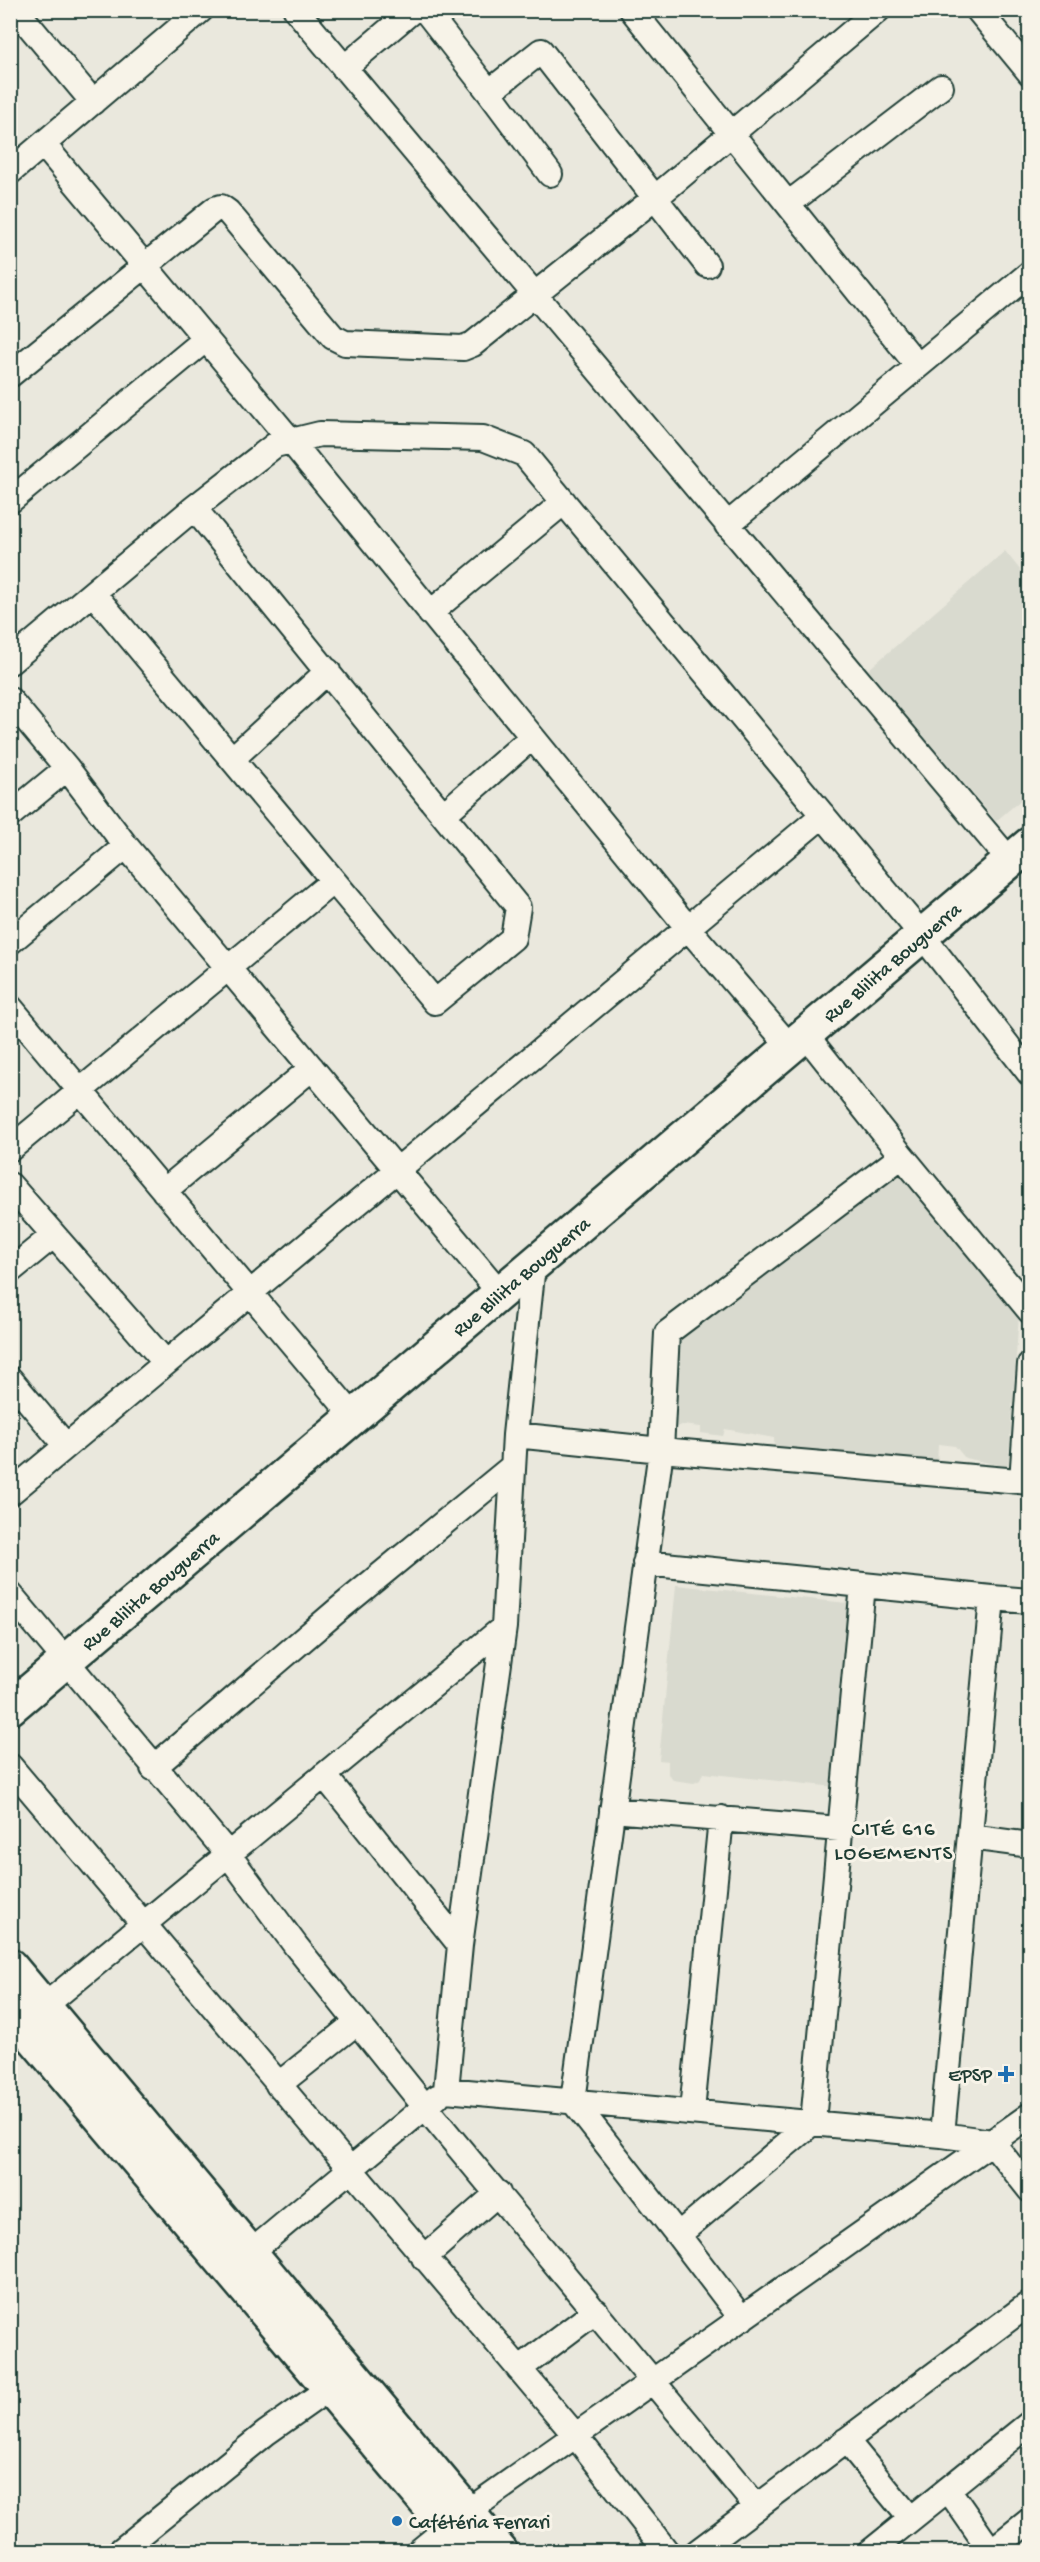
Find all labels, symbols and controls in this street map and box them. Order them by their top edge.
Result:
street label: Rue Blilita Bouguerra [820,899,968,1029]
street label: Rue Blilita Bouguerra [449,1213,597,1343]
street label: Rue Blilita Bouguerra [78,1527,226,1657]
district label: CITÉ 616 LOGEMENTS [834,1819,954,1868]
marker: EPSP [997,2065,1015,2083]
place label: EPSP [948,2066,993,2089]
place label: Cafétéria Ferrari [409,2513,550,2536]
marker: Cafétéria Ferrari [390,2514,404,2528]

